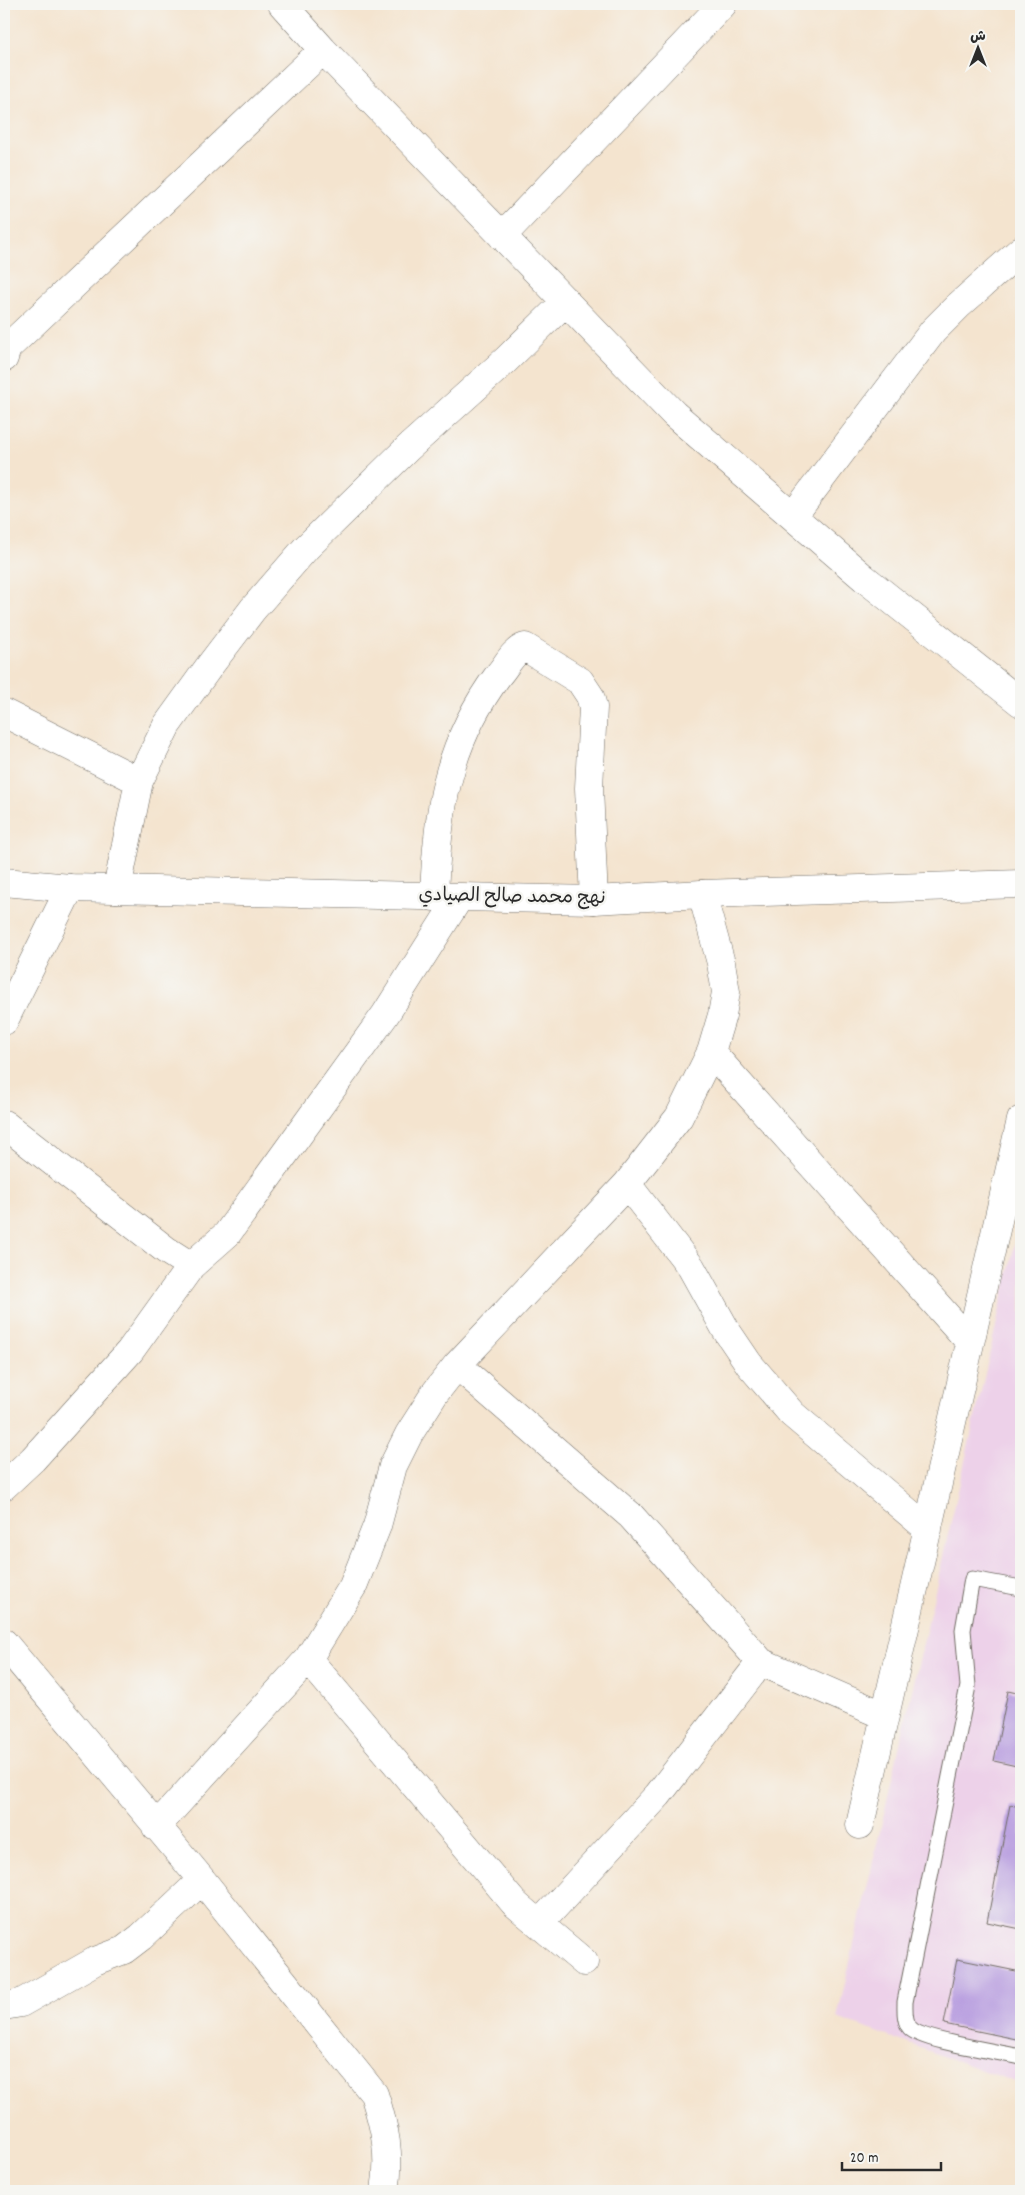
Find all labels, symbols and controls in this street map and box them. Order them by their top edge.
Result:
north arrow [952,22,1002,72]
text: ش [970,27,986,47]
street label: نهج محمد صالح الصيادي [418,883,606,913]
scale bar [842,2140,941,2172]
text: 20 m [850,2148,878,2170]

